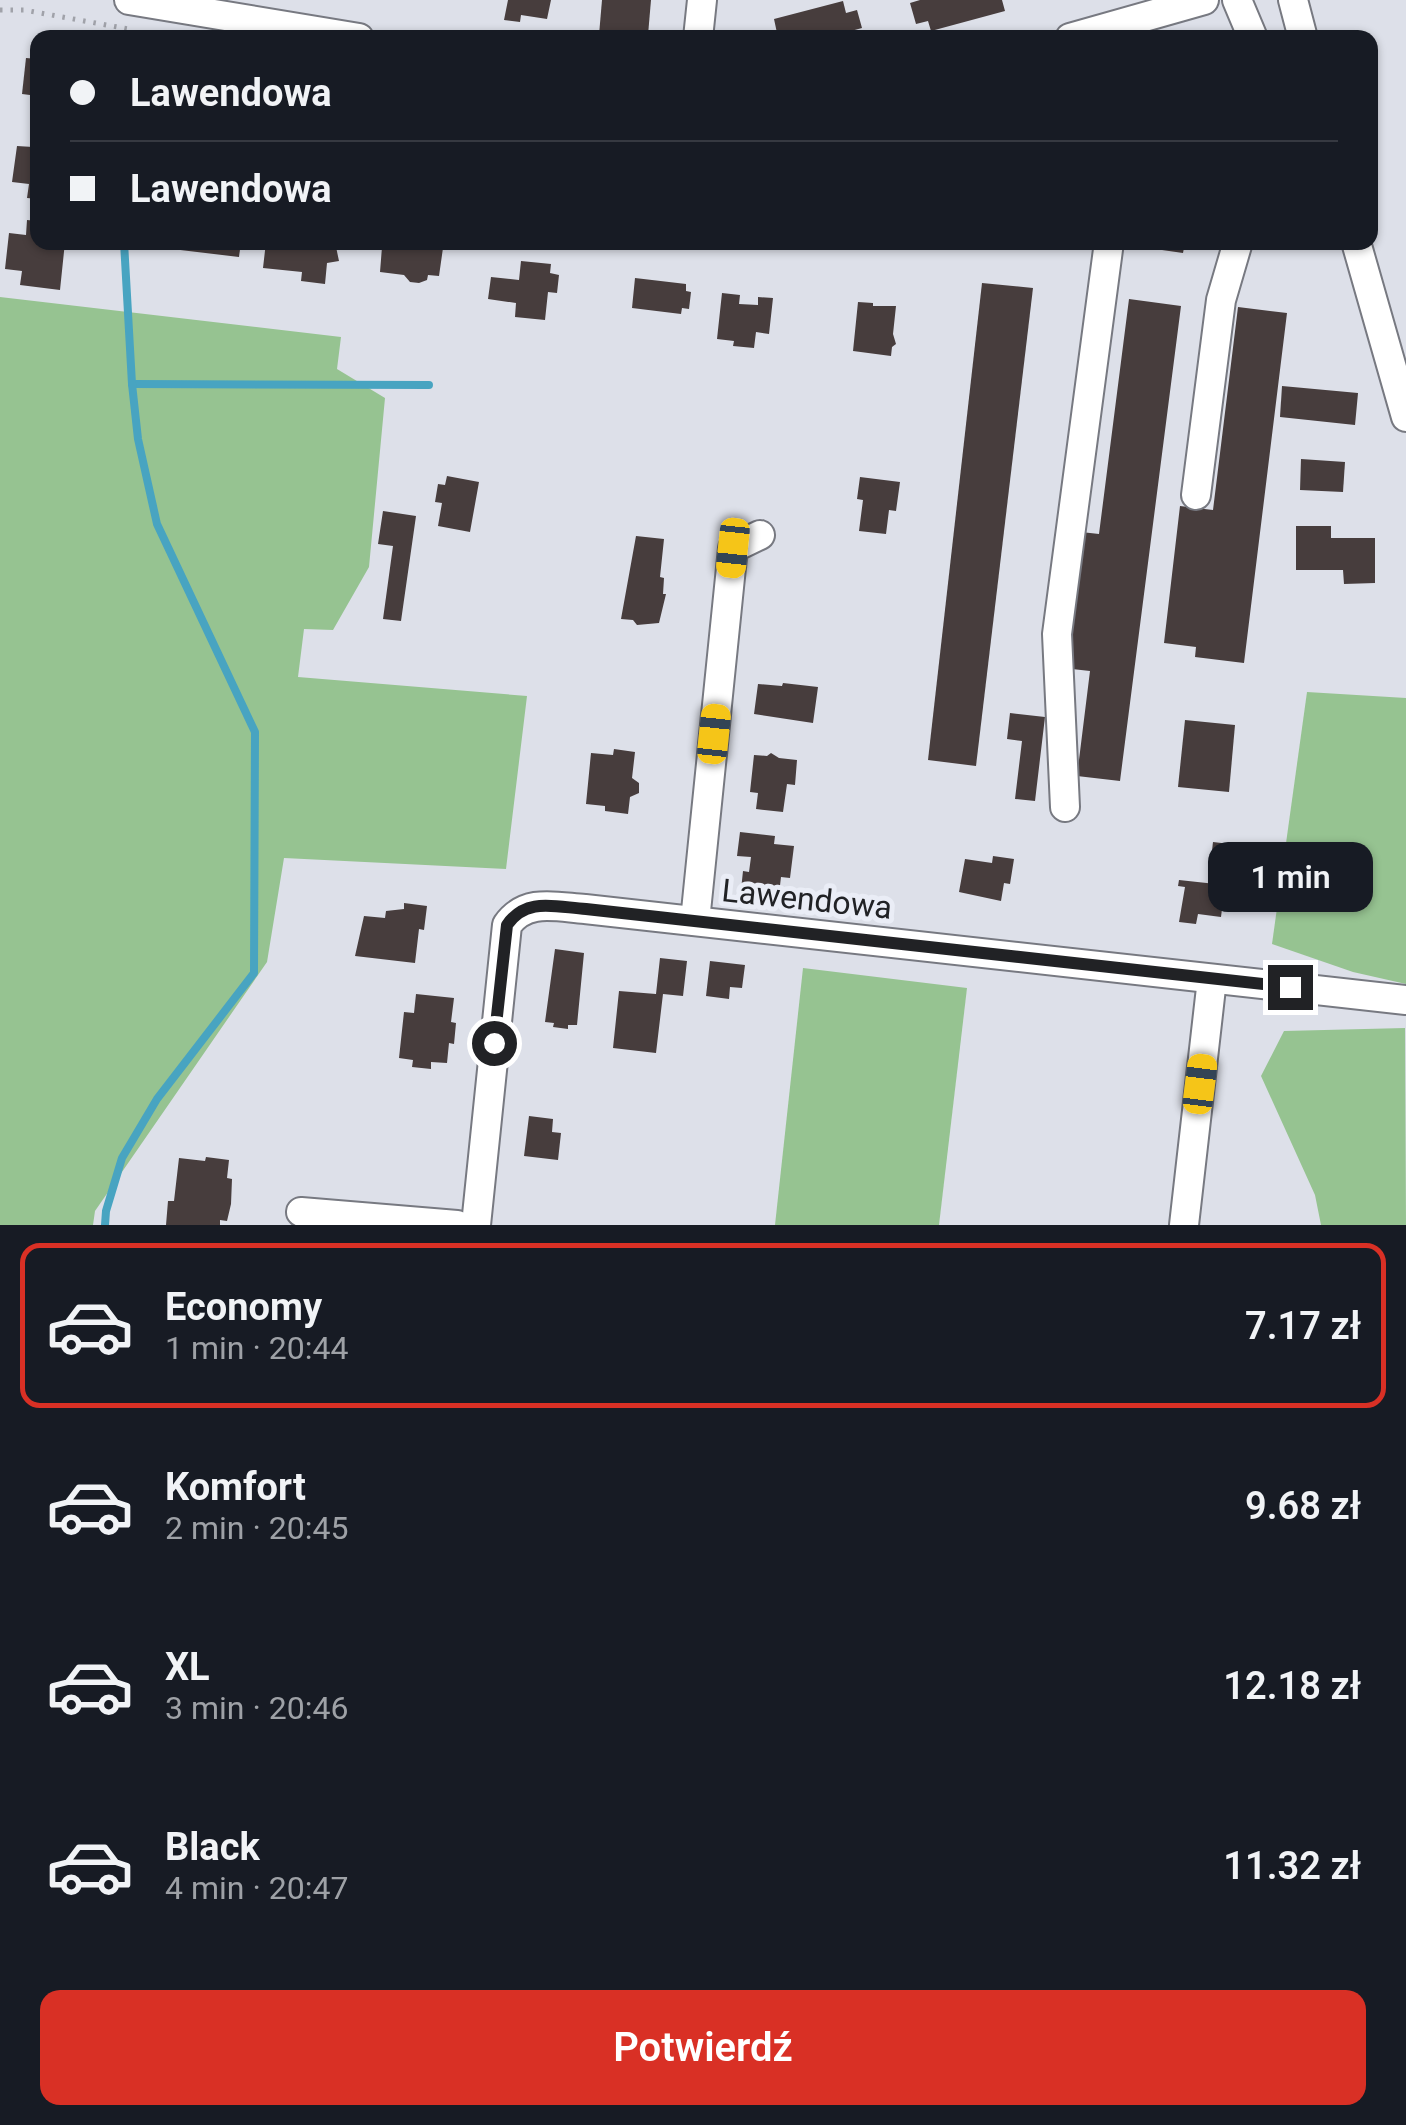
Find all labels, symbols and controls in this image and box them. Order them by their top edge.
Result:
text: Lawendowa [130,71,332,115]
text: Lawendowa [130,167,332,211]
car [715,517,751,579]
car [696,703,732,765]
callout: 1 min [1208,842,1372,912]
text: 1 min [1250,858,1331,896]
street label: Lawendowa [720,871,894,927]
route end [1268,965,1313,1010]
route start [472,1021,517,1066]
car [1181,1052,1219,1116]
icon: car [45,1281,135,1371]
text: Economy [165,1285,322,1329]
text: 7.17 zł [1245,1304,1361,1348]
text: 1 min · 20:44 [165,1329,348,1367]
icon: car [45,1461,135,1551]
text: Komfort [165,1465,306,1509]
text: 9.68 zł [1245,1484,1361,1528]
text: 2 min · 20:45 [165,1509,348,1547]
icon: car [45,1641,135,1731]
text: XL [165,1645,210,1689]
text: 12.18 zł [1223,1664,1361,1708]
text: 3 min · 20:46 [165,1689,348,1727]
icon: car [45,1821,135,1911]
text: Black [165,1825,260,1869]
text: 11.32 zł [1223,1844,1361,1888]
text: 4 min · 20:47 [165,1869,348,1907]
button: Potwierdź [40,1990,1366,2105]

